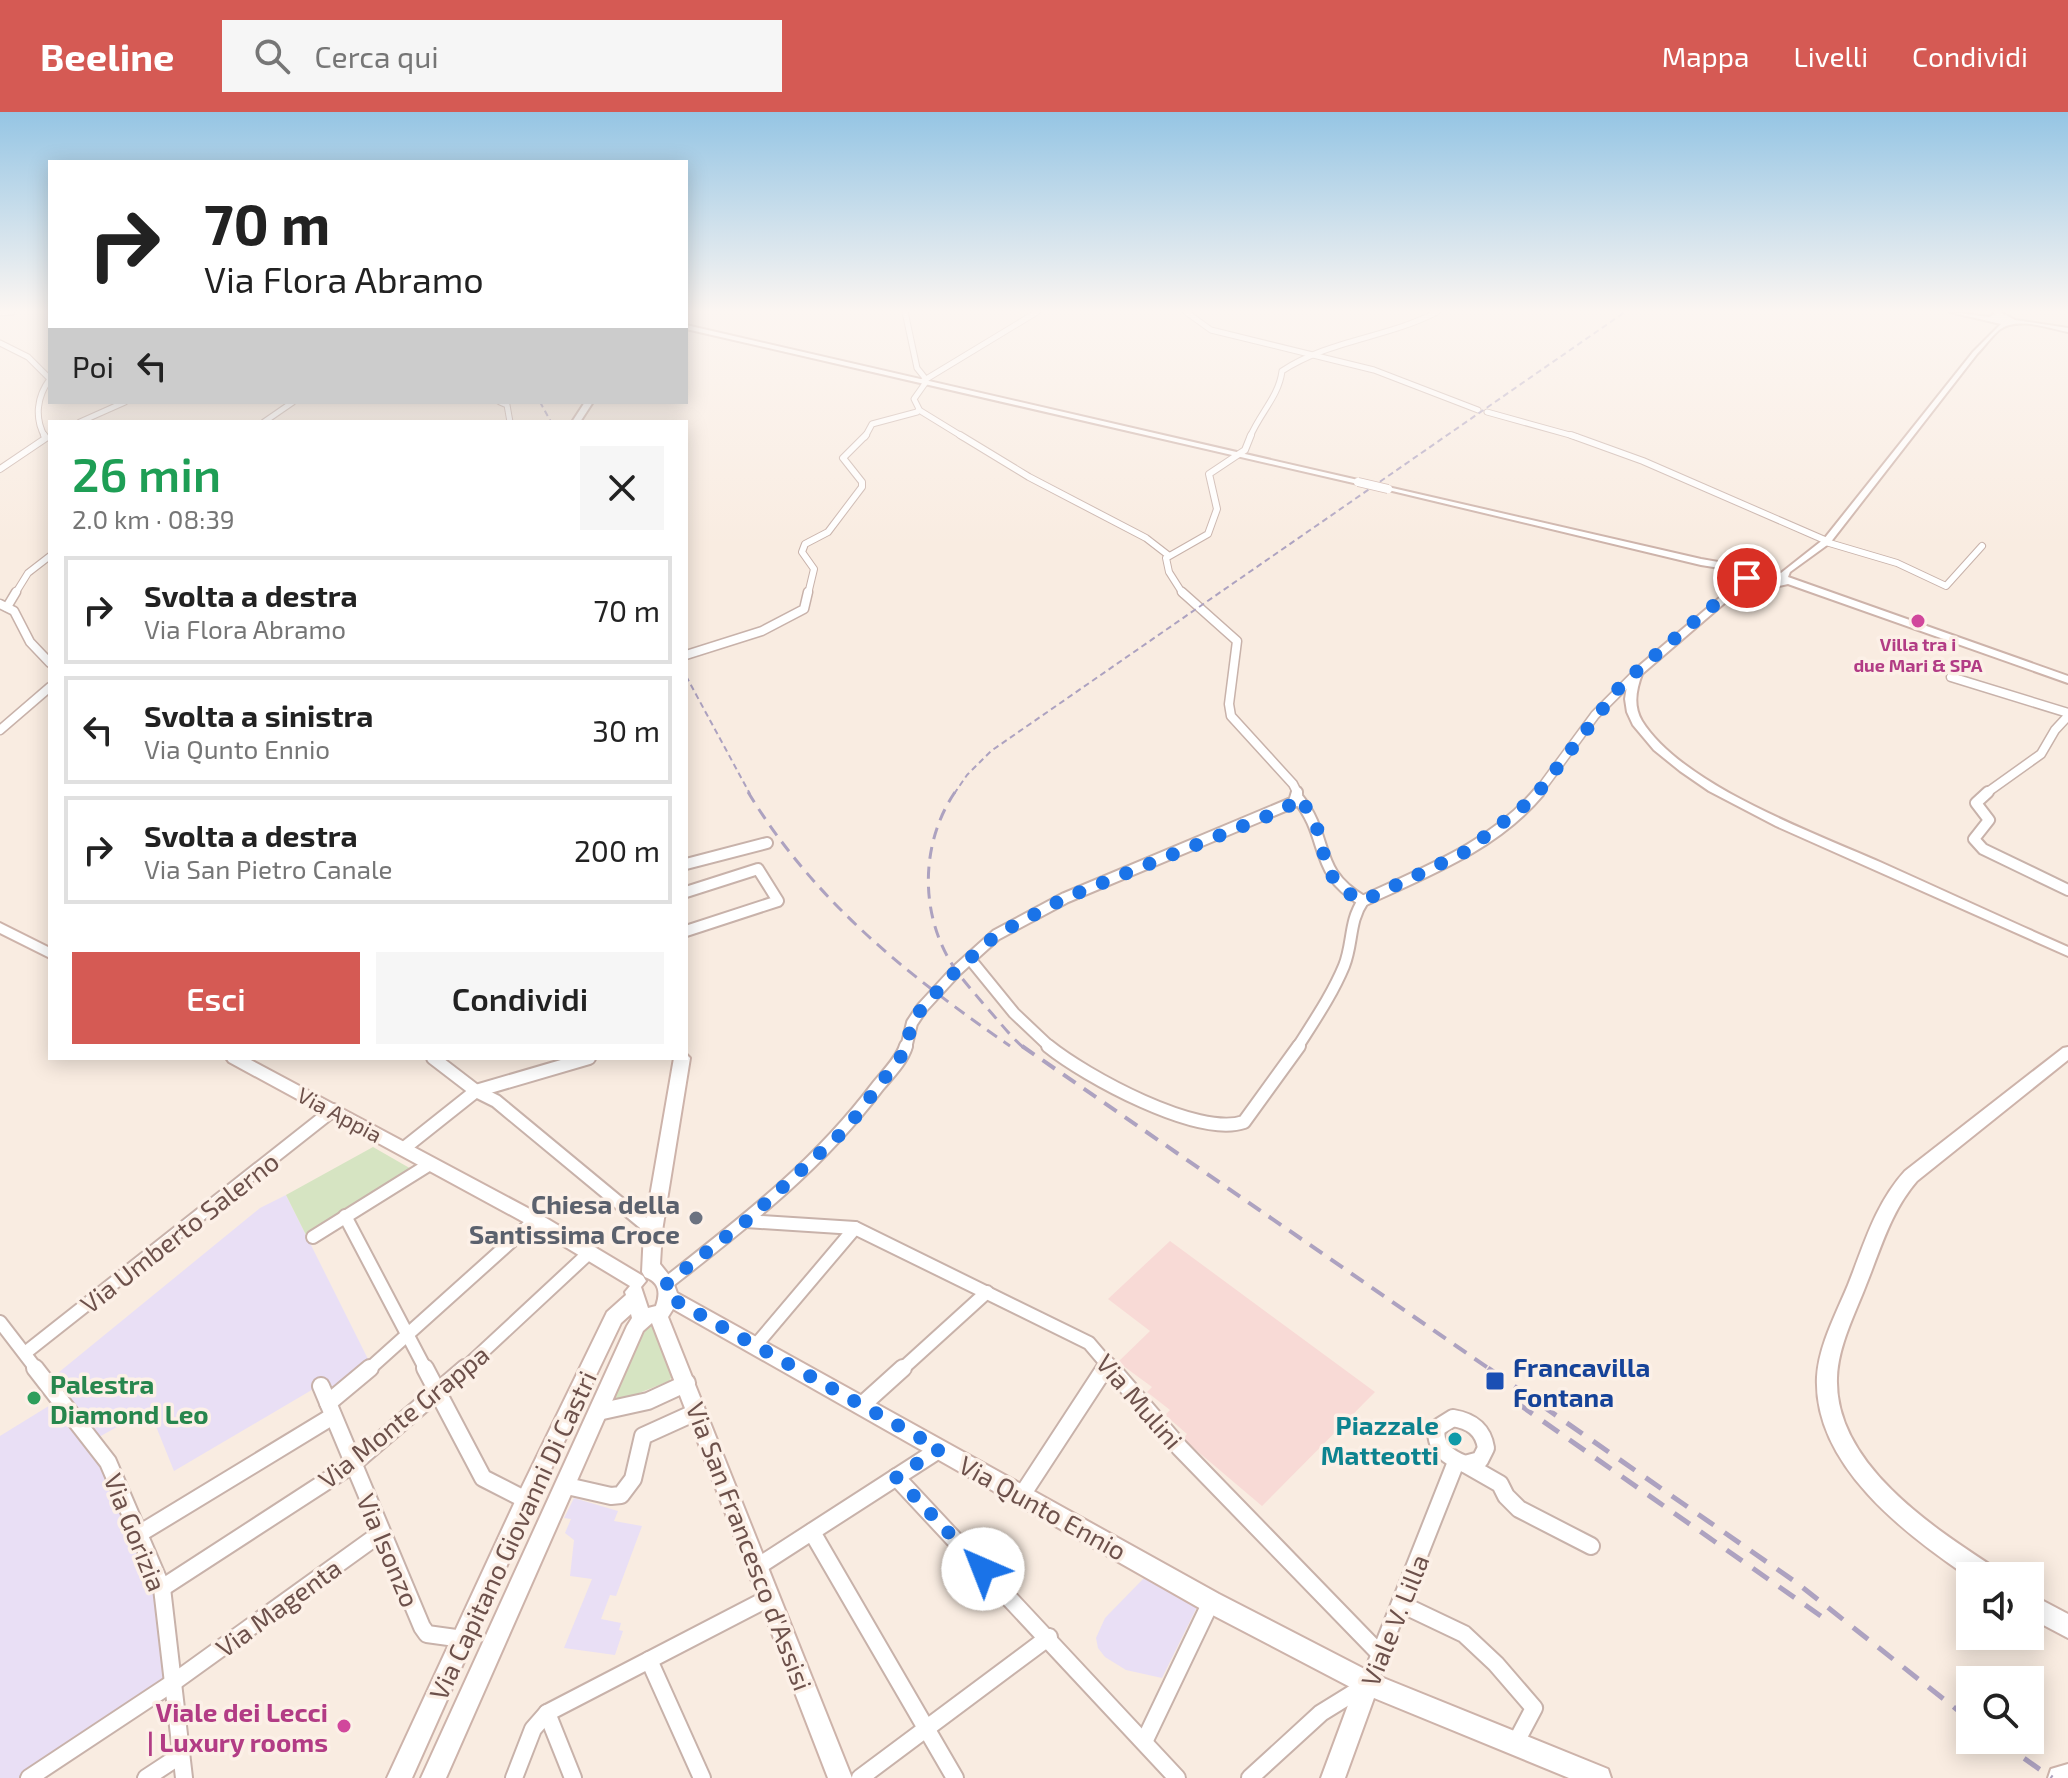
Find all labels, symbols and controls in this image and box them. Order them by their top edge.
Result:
search box [222,20,782,92]
text: Beeline [40,33,174,79]
icon: search [250,34,294,78]
text: Cerca qui [314,38,439,74]
text: Mappa [1662,39,1749,73]
text: Livelli [1793,39,1868,73]
text: Condividi [1912,39,2028,73]
text: 70 m [204,189,330,256]
icon: right [72,192,176,296]
text: Via Flora Abramo [204,257,484,300]
icon: left [130,344,174,388]
text: Poi [72,348,114,384]
text: 26 min [72,444,221,502]
button: close [580,446,664,530]
text: 2.0 km · 08:39 [72,503,235,534]
pin [1713,544,1781,612]
icon: arrive [1725,556,1769,600]
text: Svolta a destra [144,577,358,613]
icon: right [76,588,120,632]
text: 70 m [594,592,660,628]
marker: Villa tra i due Mari & SPA [1909,612,1927,630]
text: Via Flora Abramo [144,613,346,644]
place label: Villa tra i due Mari & SPA [1853,633,1983,676]
text: Svolta a sinistra [144,697,373,733]
icon: left [76,708,120,752]
text: 30 m [592,712,660,748]
text: Via Qunto Ennio [144,733,330,764]
text: Svolta a destra [144,817,358,853]
icon: right [76,828,120,872]
text: 200 m [574,832,660,868]
text: Via San Pietro Canale [144,853,393,884]
button: Esci [72,952,360,1044]
button: Condividi [376,952,664,1044]
street label: Via Appia [293,1081,387,1147]
street label: Via Umberto Salerno [74,1145,284,1319]
place label: Chiesa della Santissima Croce [469,1188,680,1249]
marker: Chiesa della Santissima Croce [687,1209,705,1227]
street label: Via Monte Grappa [312,1338,494,1494]
street label: Via Mulini [1090,1347,1190,1455]
place label: Francavilla Fontana [1513,1351,1650,1412]
street label: Via Capitano Giovanni Di Castri [422,1366,602,1704]
place label: Palestra Diamond Leo [50,1368,209,1429]
marker: Francavilla Fontana [1484,1370,1506,1392]
marker: Palestra Diamond Leo [25,1389,43,1407]
street label: Via San Francesco d'Assisi [681,1397,819,1695]
place label: Piazzale Matteotti [1321,1409,1439,1470]
marker: Piazzale Matteotti [1446,1430,1464,1448]
street label: Via Qunto Ennio [954,1448,1132,1566]
street label: Via Gorizia [98,1469,174,1595]
street label: Via Isonzo [351,1489,427,1611]
position arrow [941,1527,1025,1611]
street label: Viale V. Lilla [1354,1550,1434,1690]
street label: Via Magenta [209,1551,347,1663]
map controls [1956,1562,2044,1754]
button: sound [1956,1562,2044,1650]
button: search [1956,1666,2044,1754]
place label: Viale dei Lecci | Luxury rooms [147,1696,328,1758]
marker: Viale dei Lecci | Luxury rooms [335,1717,353,1735]

